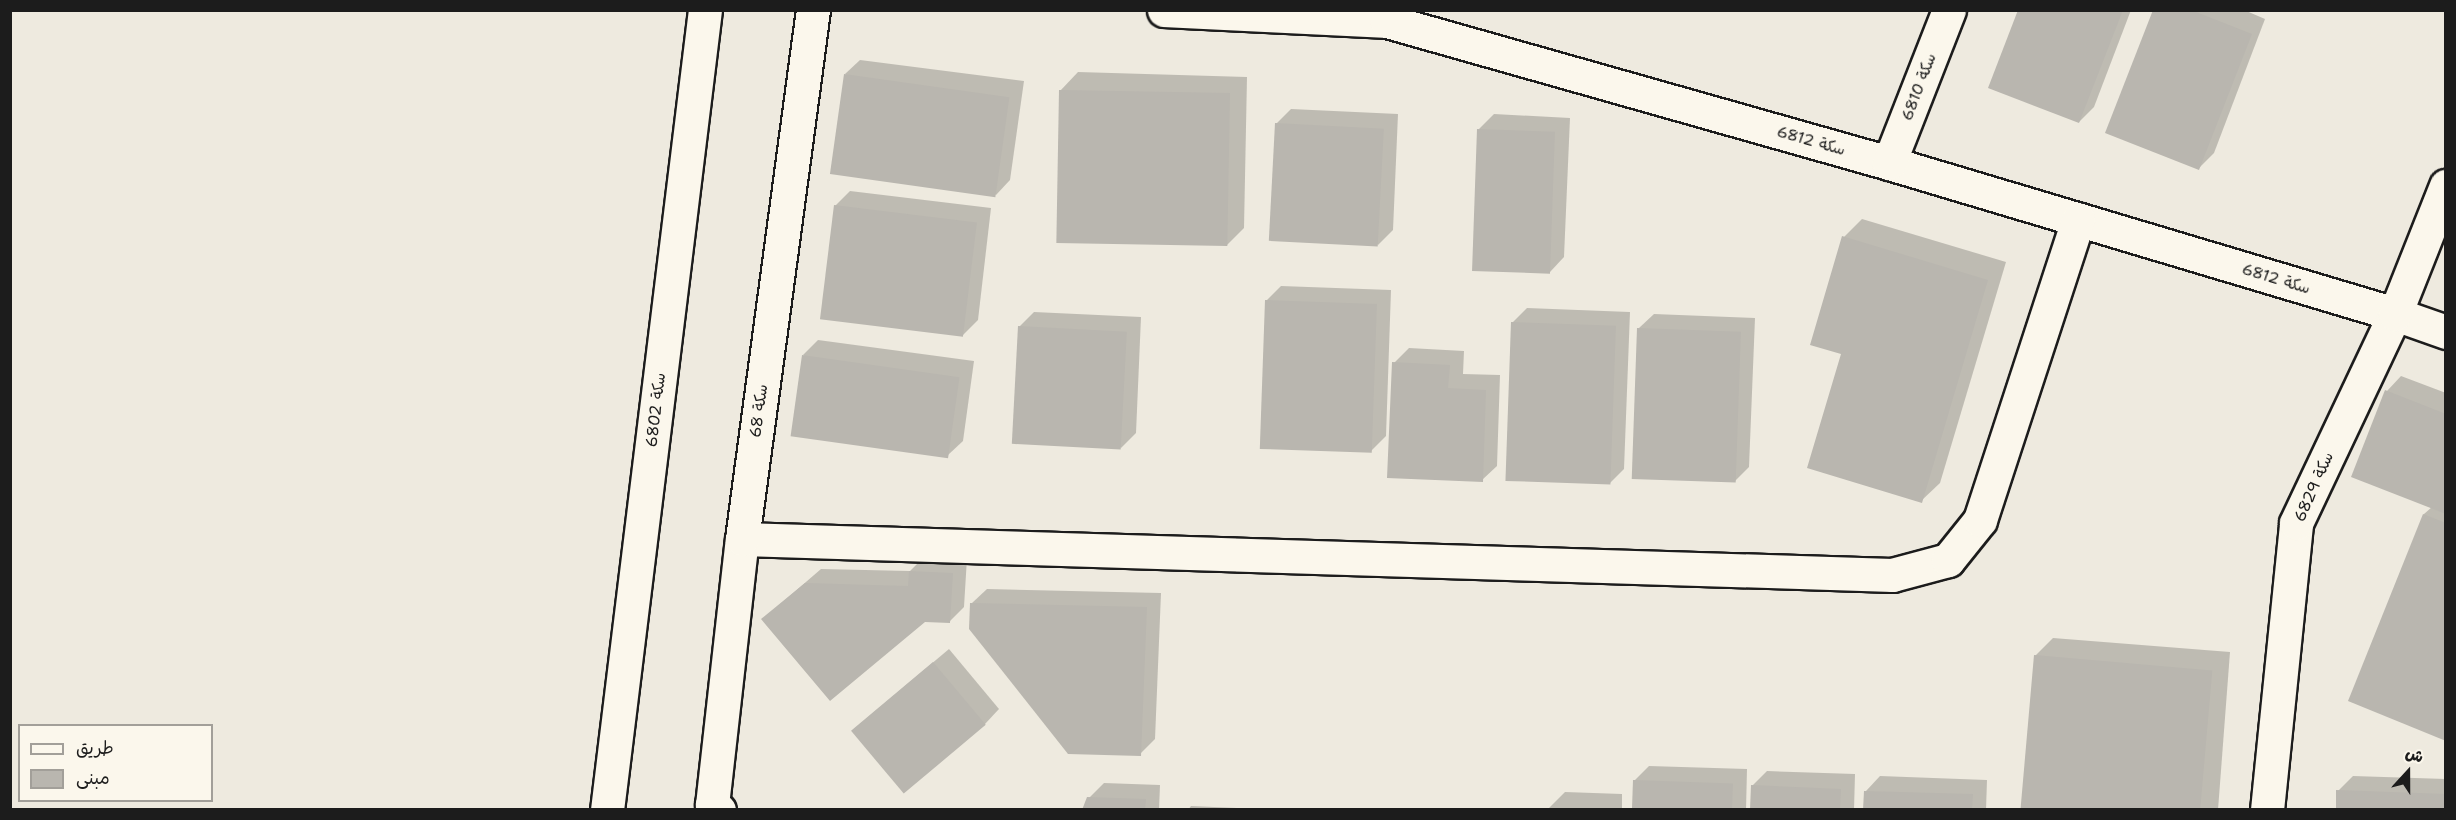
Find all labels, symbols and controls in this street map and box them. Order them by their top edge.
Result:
street label: سكة 6810 [1897,51,1941,123]
street label: سكة 6812 [1775,122,1847,160]
street label: سكة 6812 [2240,260,2312,298]
street label: سكة 6802 [642,372,670,448]
street label: 68 سكة [746,383,772,439]
street label: سكة 6829 [2290,449,2338,525]
legend [18,724,213,802]
text: طريق [76,736,114,760]
north arrow [2378,742,2438,802]
text: ش [2403,742,2427,768]
text: مبنى [76,766,110,790]

